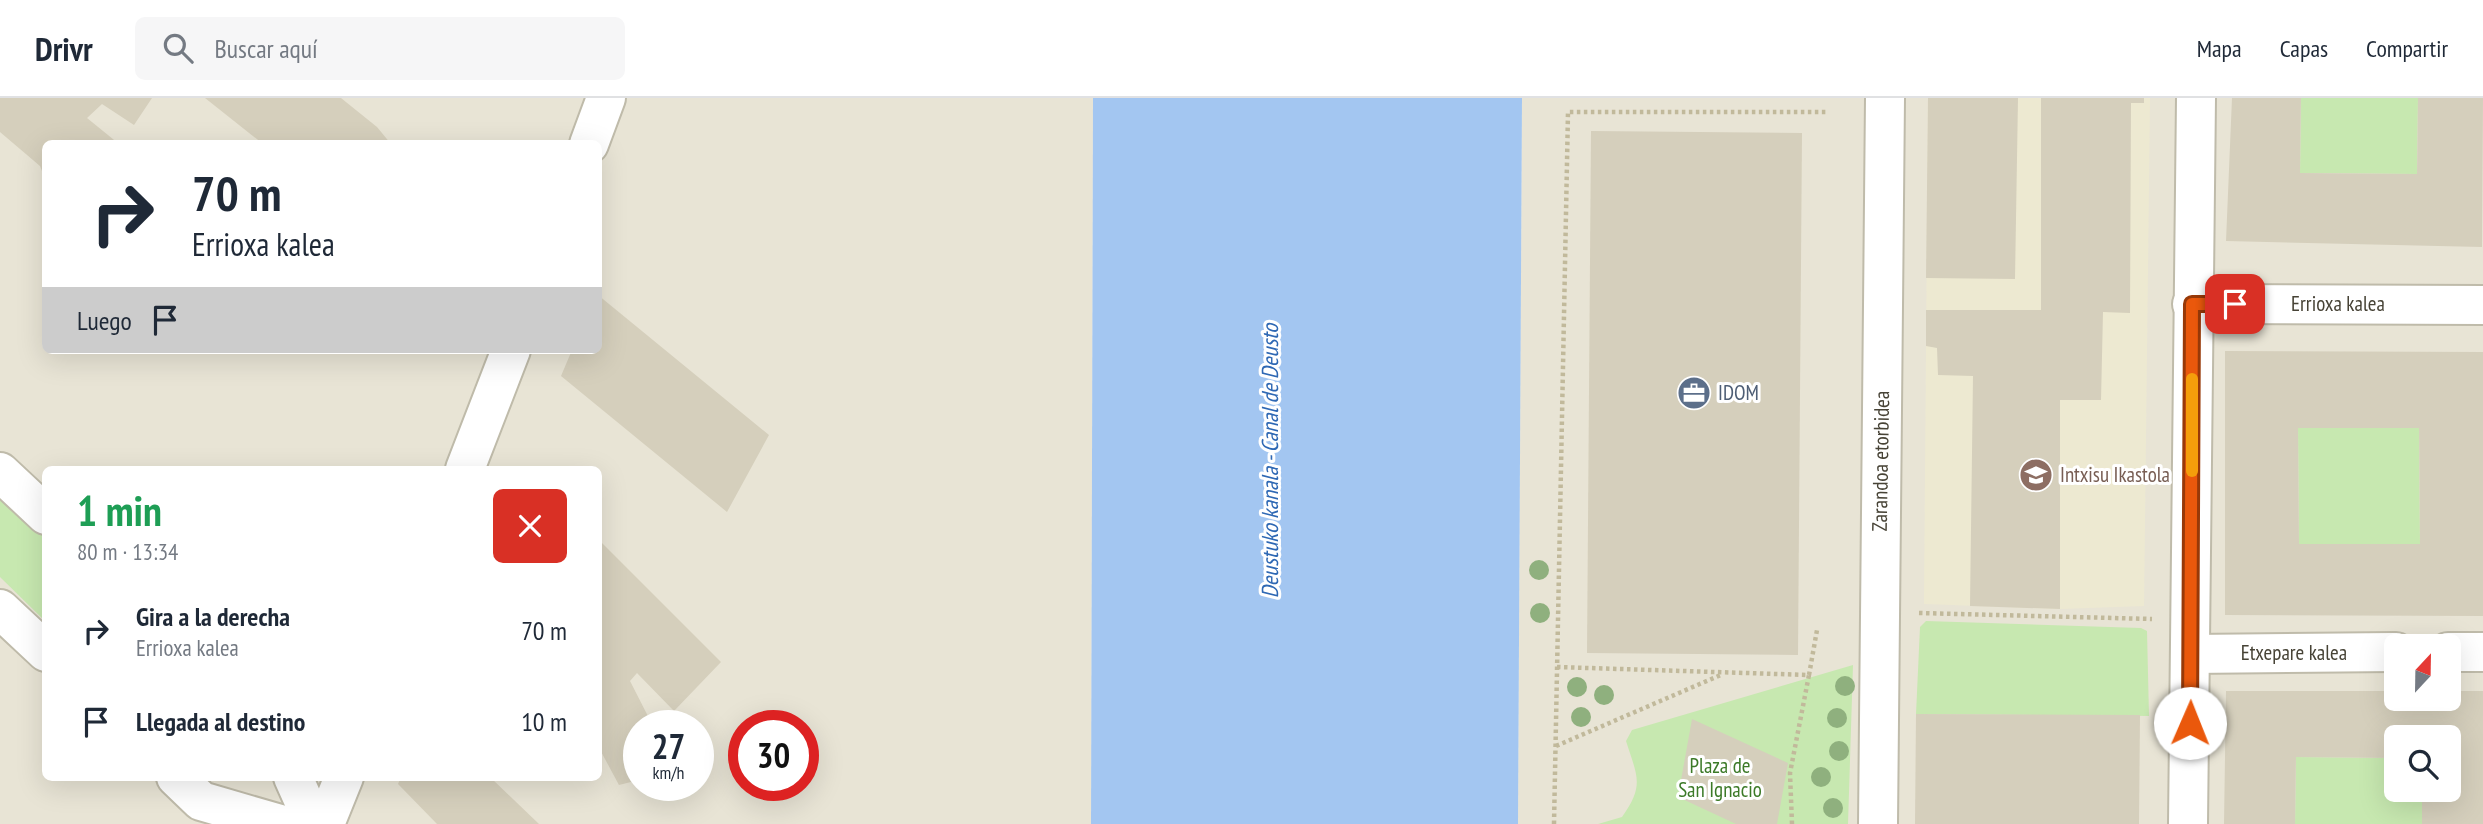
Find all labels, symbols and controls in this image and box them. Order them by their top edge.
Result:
search box [135,17,625,80]
text: Drivr [35,27,93,70]
icon: search [159,29,197,67]
text: Buscar aquí [215,32,318,65]
text: Mapa [2197,33,2242,64]
text: Capas [2280,33,2328,64]
text: Compartir [2366,33,2448,64]
text: 70 m [192,161,281,225]
icon: right [77,168,168,259]
text: Errioxa kalea [192,223,335,265]
pin [2205,274,2265,334]
icon: arrive [2216,285,2254,323]
street label: Errioxa kalea [2291,290,2385,317]
icon: arrive [146,301,184,339]
text: Luego [77,304,132,337]
water label: Deustuko kanala - Canal de Deusto [1255,322,1284,598]
office icon: IDOM [1675,374,1713,412]
place label: IDOM [1718,379,1759,406]
street label: Zarandoa etorbidea [1866,390,1895,532]
school or university icon: Intxisu Ikastola [2017,456,2055,494]
place label: Intxisu Ikastola [2060,461,2170,488]
text: 1 min [77,483,162,538]
button: close [493,489,567,563]
text: 80 m · 13:34 [77,537,178,566]
text: Gira a la derecha [136,600,290,633]
icon: right [77,612,115,650]
text: 70 m [521,614,567,647]
text: Errioxa kalea [136,633,239,662]
north arrow [2384,634,2460,710]
map controls [2384,634,2461,802]
street label: Etxepare kalea [2241,639,2347,666]
position arrow [2153,686,2227,760]
icon: arrive [77,703,115,741]
text: Llegada al destino [136,705,305,738]
text: 10 m [521,705,567,738]
speed limit sign: 30 [728,710,819,801]
text: 27 [652,723,685,769]
button: search [2384,725,2461,802]
park label: Plaza de San Ignacio [1678,752,1762,803]
text: km/h [653,761,684,784]

